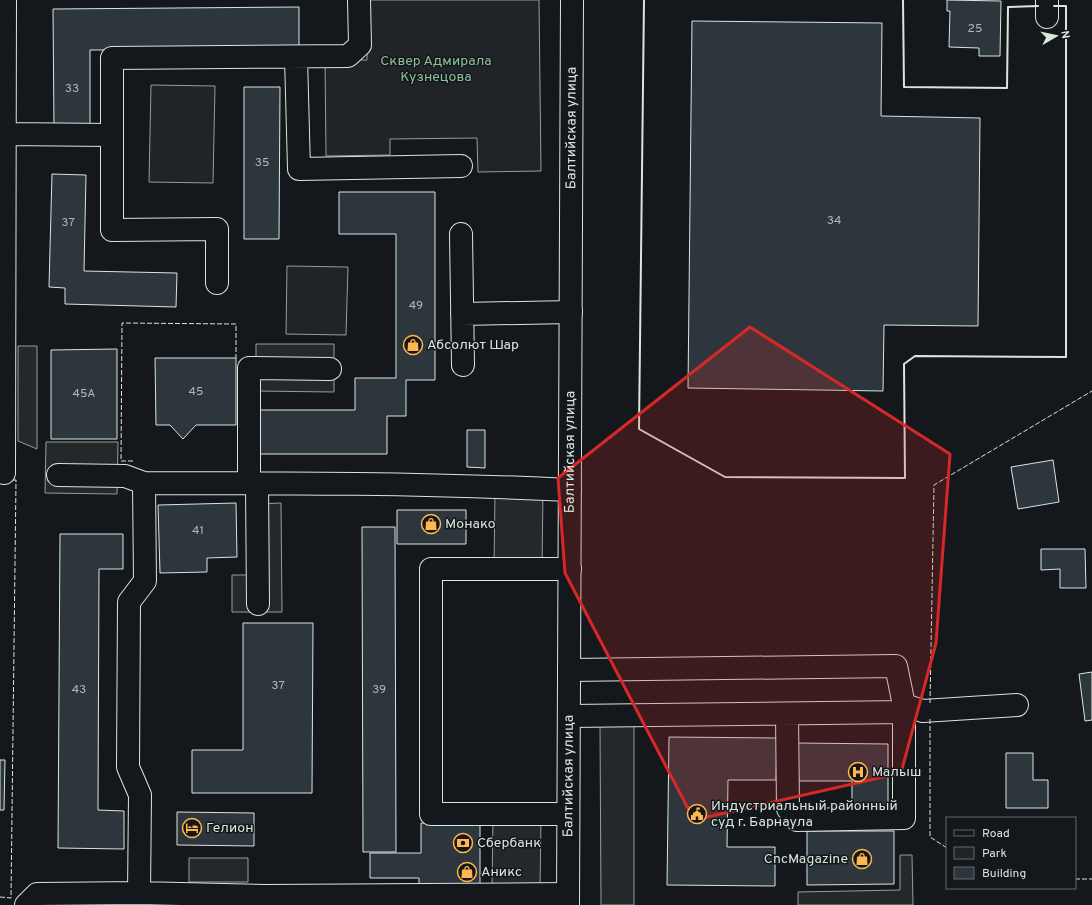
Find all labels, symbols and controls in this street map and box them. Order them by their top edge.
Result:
north arrow [1036,16,1076,56]
house number: 25 [968,21,982,37]
text: N [1057,30,1072,40]
park label: Сквер Адмирала Кузнецова [380,53,492,86]
street label: Балтийская улица [563,67,580,189]
house number: 33 [65,81,79,97]
house number: 35 [255,155,269,171]
house number: 34 [827,213,841,229]
house number: 37 [61,215,75,231]
house number: 49 [409,298,423,314]
shop icon: Абсолют Шар [402,334,424,356]
place label: Абсолют Шар [427,337,519,354]
house number: 45 [189,384,203,400]
house number: 45А [73,386,95,402]
street label: Балтийская улица [561,391,579,513]
shop icon: Монако [420,513,442,535]
place label: Монако [445,516,496,533]
house number: 41 [192,523,204,539]
house number: 37 [271,678,285,694]
house number: 43 [72,682,86,698]
house number: 39 [372,682,386,698]
street label: Балтийская улица [560,715,577,837]
hospital icon: Малыш [847,761,869,783]
place label: Малыш [872,764,921,781]
place label: Индустриальный районный суд г. Барнаула [711,798,898,831]
public building icon: Индустриальный районный суд г. Барнаула [686,803,708,825]
hotel icon: Гелион [181,817,203,839]
legend [946,817,1076,889]
place label: Гелион [206,820,253,837]
text: Road [982,826,1010,842]
bank icon: Сбербанк [452,832,474,854]
place label: Сбербанк [477,835,541,852]
text: Park [982,846,1007,862]
shop icon: CncMagazine [851,848,873,870]
place label: CncMagazine [764,851,848,868]
shop icon: Аникс [456,861,478,883]
place label: Аникс [481,864,522,881]
text: Building [982,866,1026,882]

